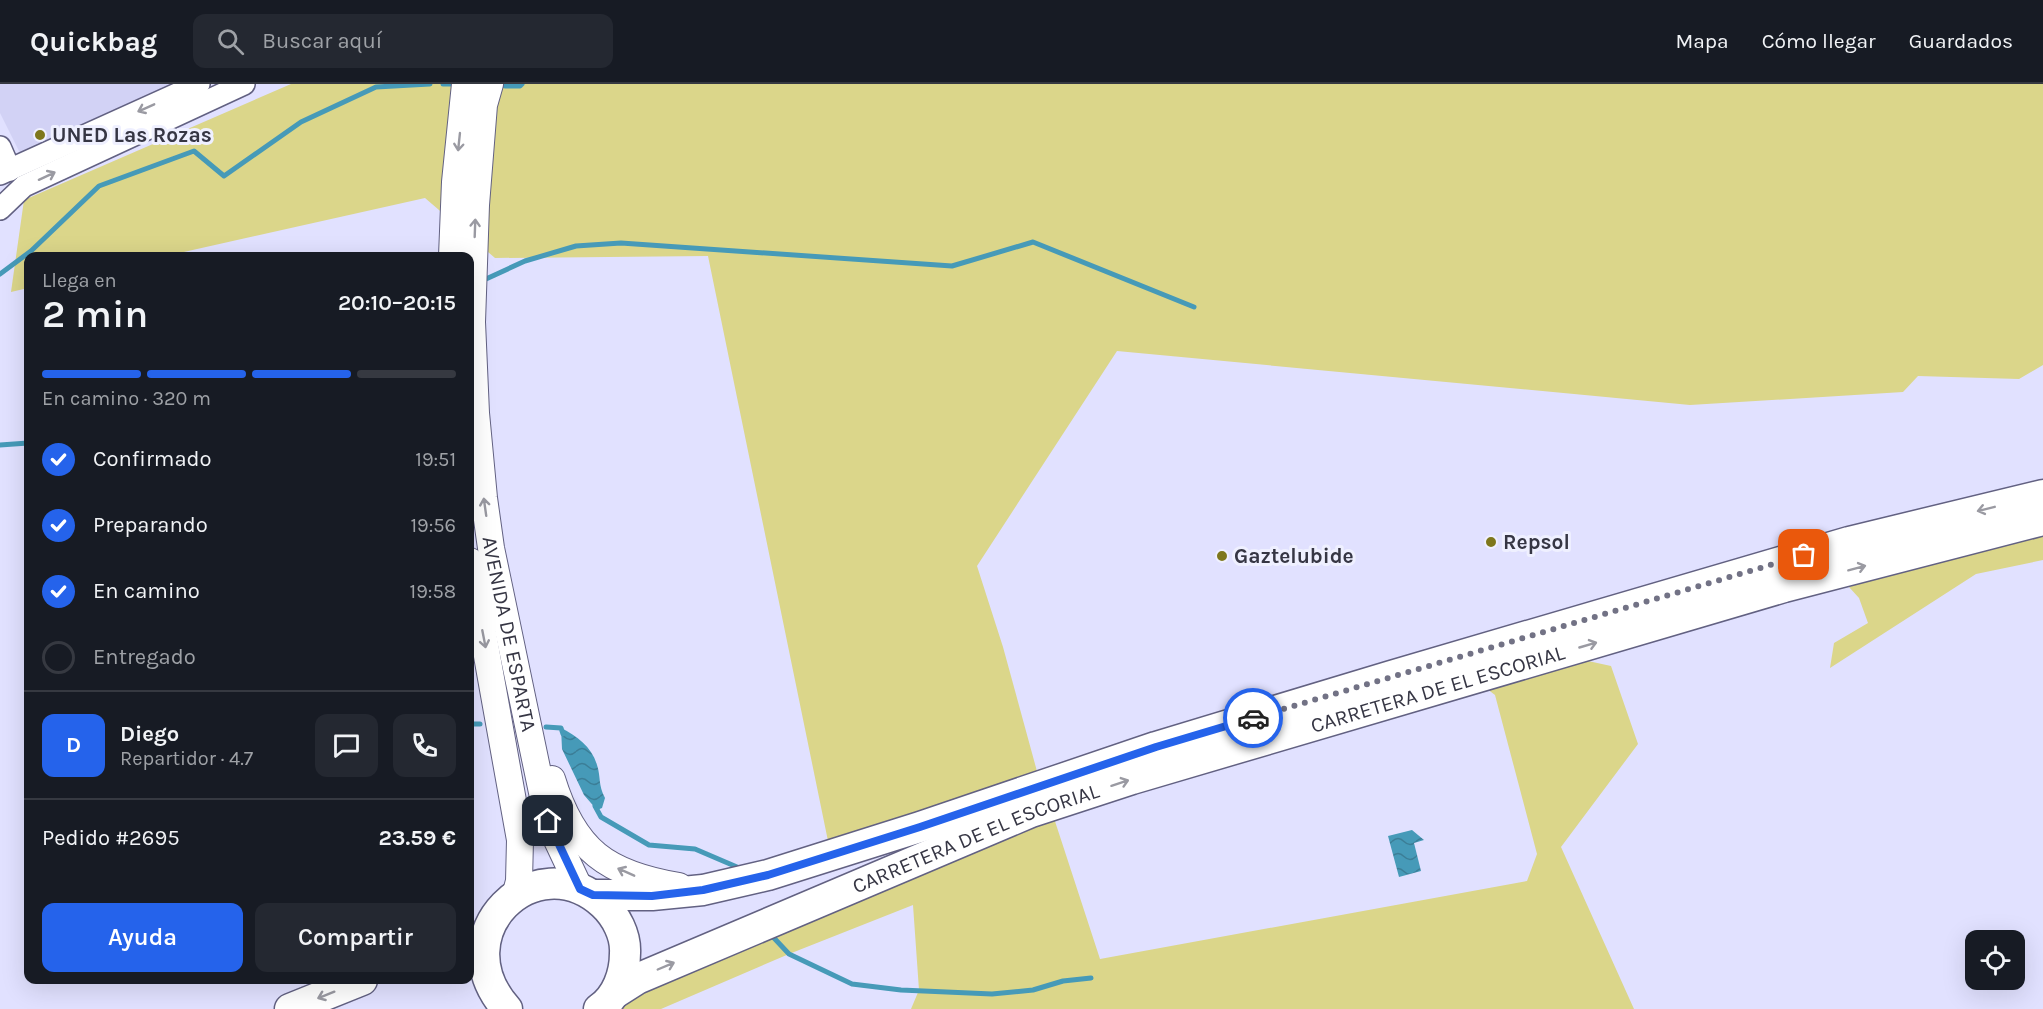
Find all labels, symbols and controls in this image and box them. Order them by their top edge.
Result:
search box [193,14,613,68]
text: Quickbag [30,25,157,58]
icon: search [214,25,247,58]
text: Buscar aquí [262,28,382,54]
text: Mapa [1675,29,1729,53]
text: Cómo llegar [1762,29,1876,53]
text: Guardados [1909,29,2013,53]
one-way arrow [137,103,155,115]
place label: UNED Las Rozas [52,123,212,147]
marker: UNED Las Rozas [33,128,47,142]
one-way arrow [453,132,464,152]
one-way arrow [38,169,56,180]
one-way arrow [469,219,481,239]
text: Llega en [42,269,117,292]
text: 20:10–20:15 [338,290,456,316]
text: 2 min [42,291,148,337]
text: En camino · 320 m [42,387,211,410]
icon: check [42,443,75,476]
text: Confirmado [93,446,212,472]
text: 19:51 [415,448,456,471]
one-way arrow [480,497,491,517]
one-way arrow [1977,503,1996,515]
icon: check [42,509,75,542]
text: Preparando [93,512,208,538]
text: 19:56 [410,514,456,537]
pin [1778,529,1829,580]
place label: Repsol [1503,530,1570,554]
street label: AVENIDA DE ESPARTA [477,535,541,734]
marker: Repsol [1484,535,1498,549]
icon: bag [1787,538,1820,571]
place label: Gaztelubide [1234,544,1354,568]
marker: Gaztelubide [1215,549,1229,563]
one-way arrow [1847,562,1866,573]
icon: check [42,575,75,608]
text: En camino [93,578,200,604]
text: 19:58 [410,580,456,603]
one-way arrow [479,629,490,648]
one-way arrow [1579,639,1598,650]
street label: CARRETERA DE EL ESCORIAL [1308,640,1568,738]
text: Entregado [93,644,196,670]
courier [1223,688,1283,748]
icon: car [1237,702,1270,735]
button: chat [315,714,378,777]
button: phone [393,714,456,777]
text: Diego [120,721,179,747]
text: D [66,732,81,758]
text: Repartidor · 4.7 [120,747,253,770]
one-way arrow [1110,777,1129,788]
street label: CARRETERA DE EL ESCORIAL [849,779,1102,898]
pin [522,795,573,846]
icon: home [531,804,564,837]
text: Pedido #2695 [42,825,180,851]
text: 23.59 € [379,825,456,851]
one-way arrow [617,866,635,877]
button: Ayuda [42,903,243,972]
button: Compartir [255,903,456,972]
map controls [1965,930,2025,990]
button: locate [1965,930,2025,990]
one-way arrow [657,960,675,971]
one-way arrow [317,990,336,1001]

